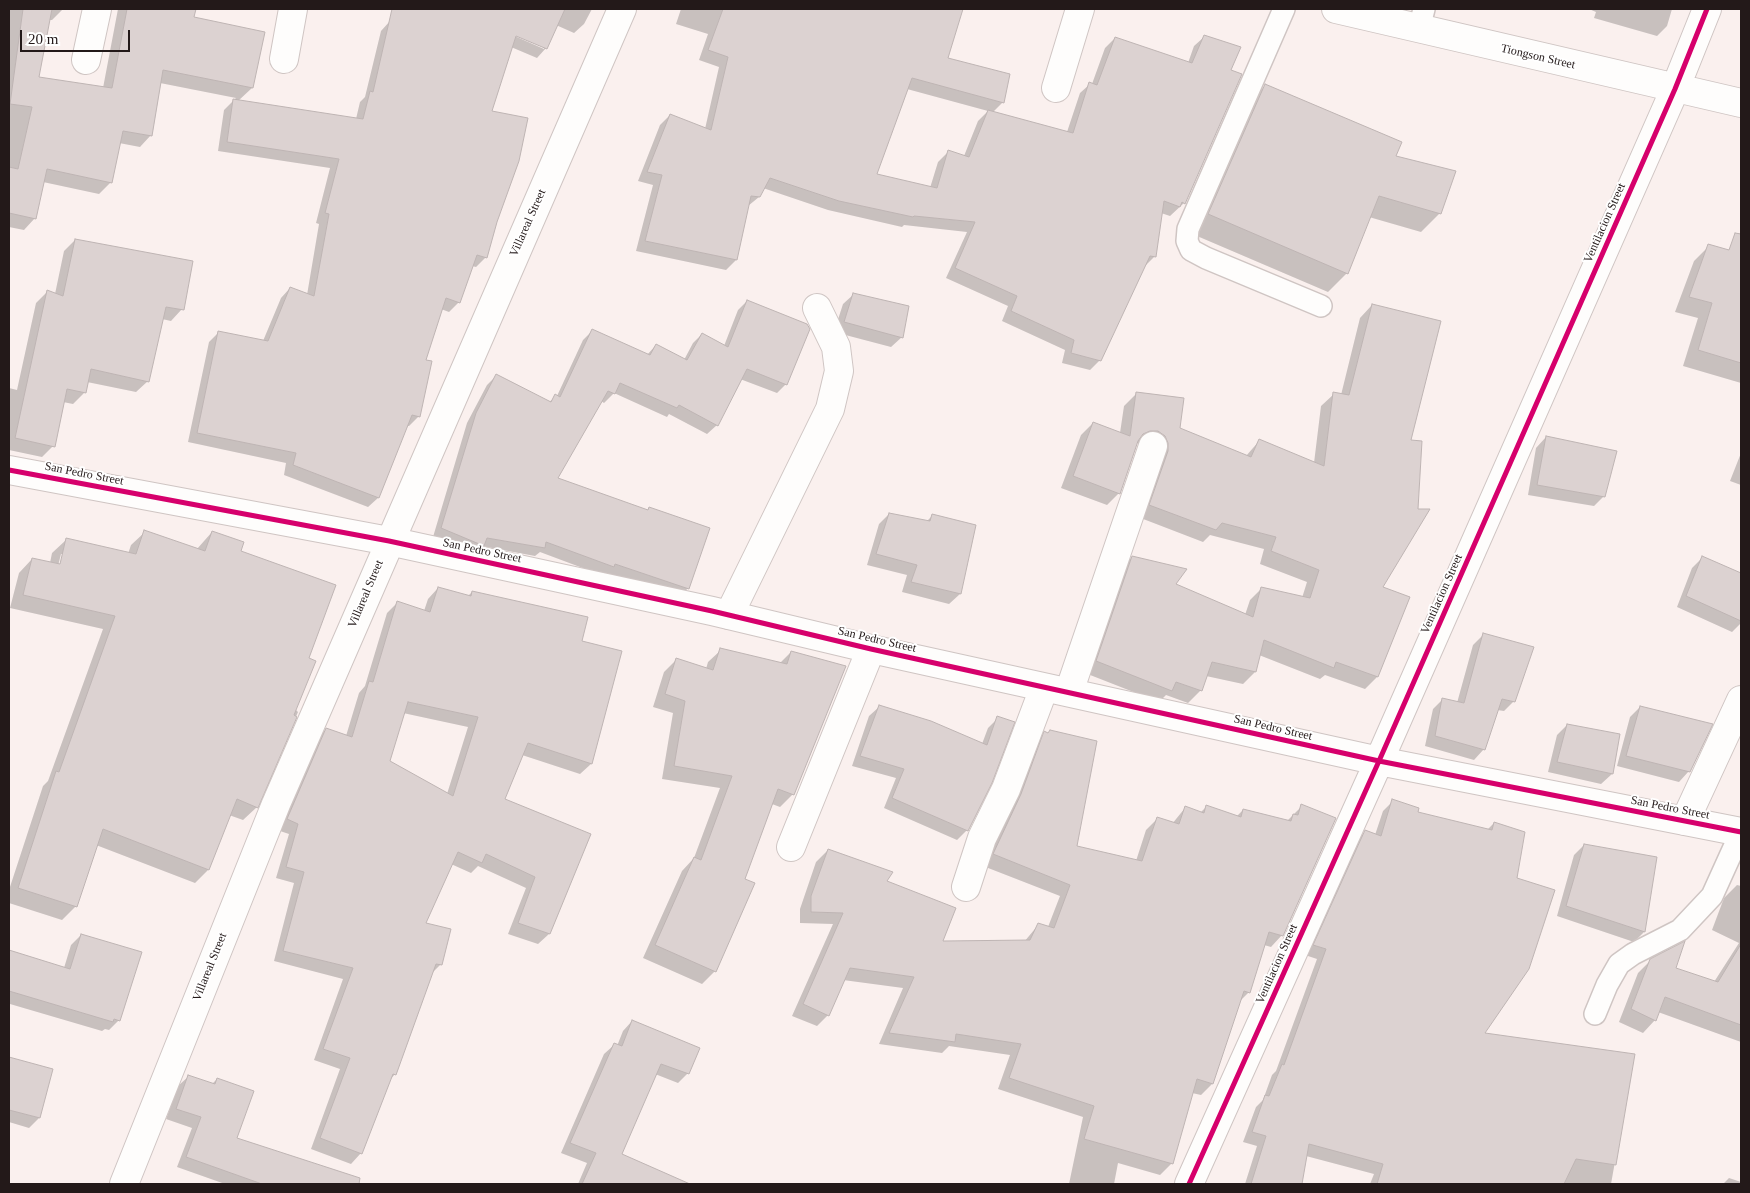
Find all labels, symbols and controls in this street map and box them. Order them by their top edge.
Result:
scale bar [22,20,132,52]
text: 20 m [28,31,58,47]
street label: Tiongson Street [1499,41,1577,73]
street label: Ventilacion Street [1581,181,1629,265]
street label: Villareal Street [507,187,549,259]
street label: San Pedro Street [43,459,125,489]
street label: San Pedro Street [441,536,523,566]
street label: Ventilacion Street [1418,552,1466,636]
street label: Villareal Street [345,558,387,630]
street label: San Pedro Street [836,624,918,656]
street label: San Pedro Street [1232,712,1314,744]
street label: San Pedro Street [1629,793,1711,823]
street label: Ventilacion Street [1253,922,1301,1006]
street label: Villareal Street [190,931,230,1003]

